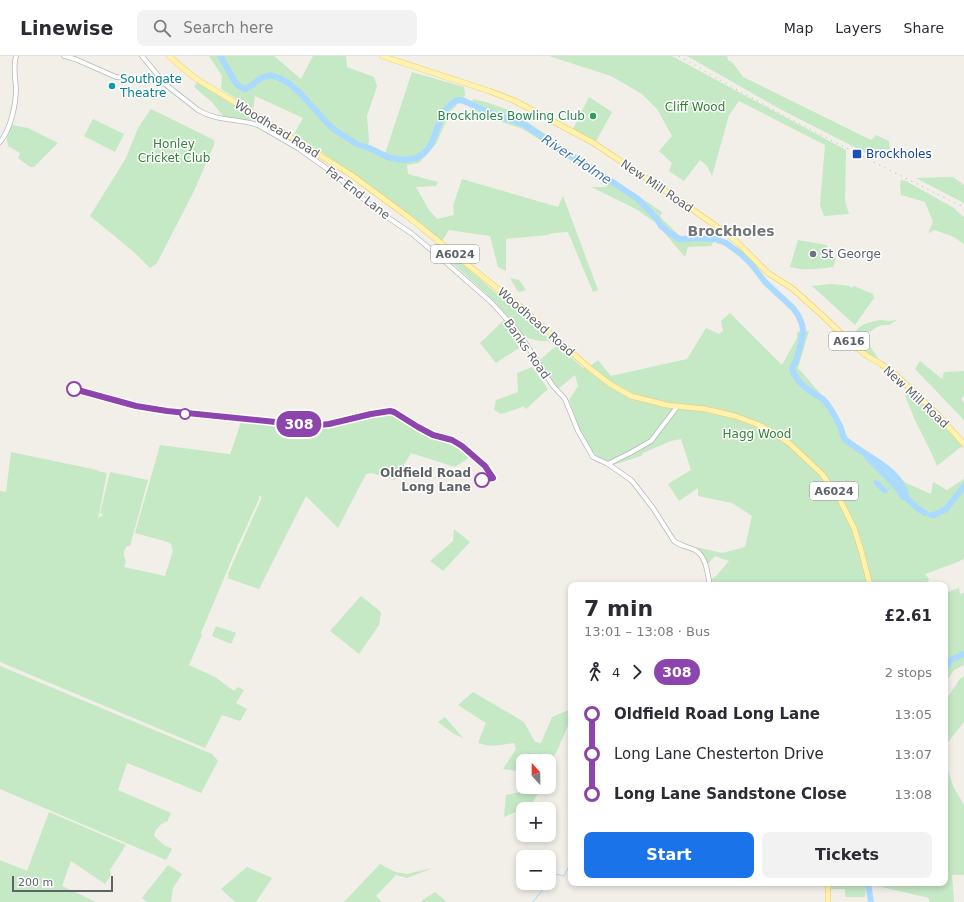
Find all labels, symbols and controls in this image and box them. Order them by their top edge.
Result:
search box [137,10,417,46]
text: Linewise [20,17,113,39]
icon: search [151,17,173,39]
text: Search here [183,19,273,37]
text: Map [784,20,813,36]
text: Layers [835,20,882,36]
text: Share [904,20,944,36]
place label: Southgate Theatre [119,72,182,100]
marker: Southgate Theatre [107,81,117,91]
street label: Woodhead Road [232,97,322,161]
park label: Cliff Wood [665,100,725,114]
place label: Brockholes Bowling Club [437,109,585,123]
marker: Brockholes Bowling Club [588,111,598,121]
water label: River Holme [539,131,614,187]
park label: Honley Cricket Club [138,137,210,165]
place label: Brockholes [866,147,932,161]
marker: Brockholes [851,148,863,160]
street label: New Mill Road [618,157,696,215]
street label: Far End Lane [323,164,393,222]
district label: Brockholes [687,223,775,239]
road number: A6024 [431,245,479,263]
place label: St George [821,247,881,261]
marker: St George [808,249,818,259]
street label: Woodhead Road [495,285,577,359]
street label: Banks Road [501,316,553,382]
road number: A616 [829,332,869,350]
street label: New Mill Road [880,363,952,431]
unlabelled marker [66,381,82,397]
unlabelled marker [179,408,191,420]
line badge: 308 [276,411,322,437]
text: 308 [284,416,314,432]
park label: Hagg Wood [723,427,791,441]
place label: Oldfield Road Long Lane [380,466,471,494]
marker: Oldfield Road Long Lane [474,472,490,488]
road number: A6024 [810,482,858,500]
text: 7 min [584,596,653,621]
text: £2.61 [885,607,932,625]
text: 13:01 – 13:08 · Bus [584,624,710,639]
icon: walk [584,661,606,683]
icon: forward [626,661,648,683]
text: 308 [662,664,692,680]
text: 4 [612,665,620,680]
text: 2 stops [885,665,932,680]
text: Oldfield Road Long Lane [614,705,820,723]
text: 13:05 [895,707,932,722]
text: Long Lane Chesterton Drive [614,745,824,763]
text: 13:07 [895,747,932,762]
north arrow [516,754,556,794]
map controls [516,754,556,890]
text: Long Lane Sandstone Close [614,785,847,803]
text: 13:08 [895,787,932,802]
button: + [516,802,556,842]
button: Start [584,832,754,878]
button: Tickets [762,832,932,878]
button: − [516,850,556,890]
scale bar [12,874,113,893]
text: 200 m [18,876,53,889]

